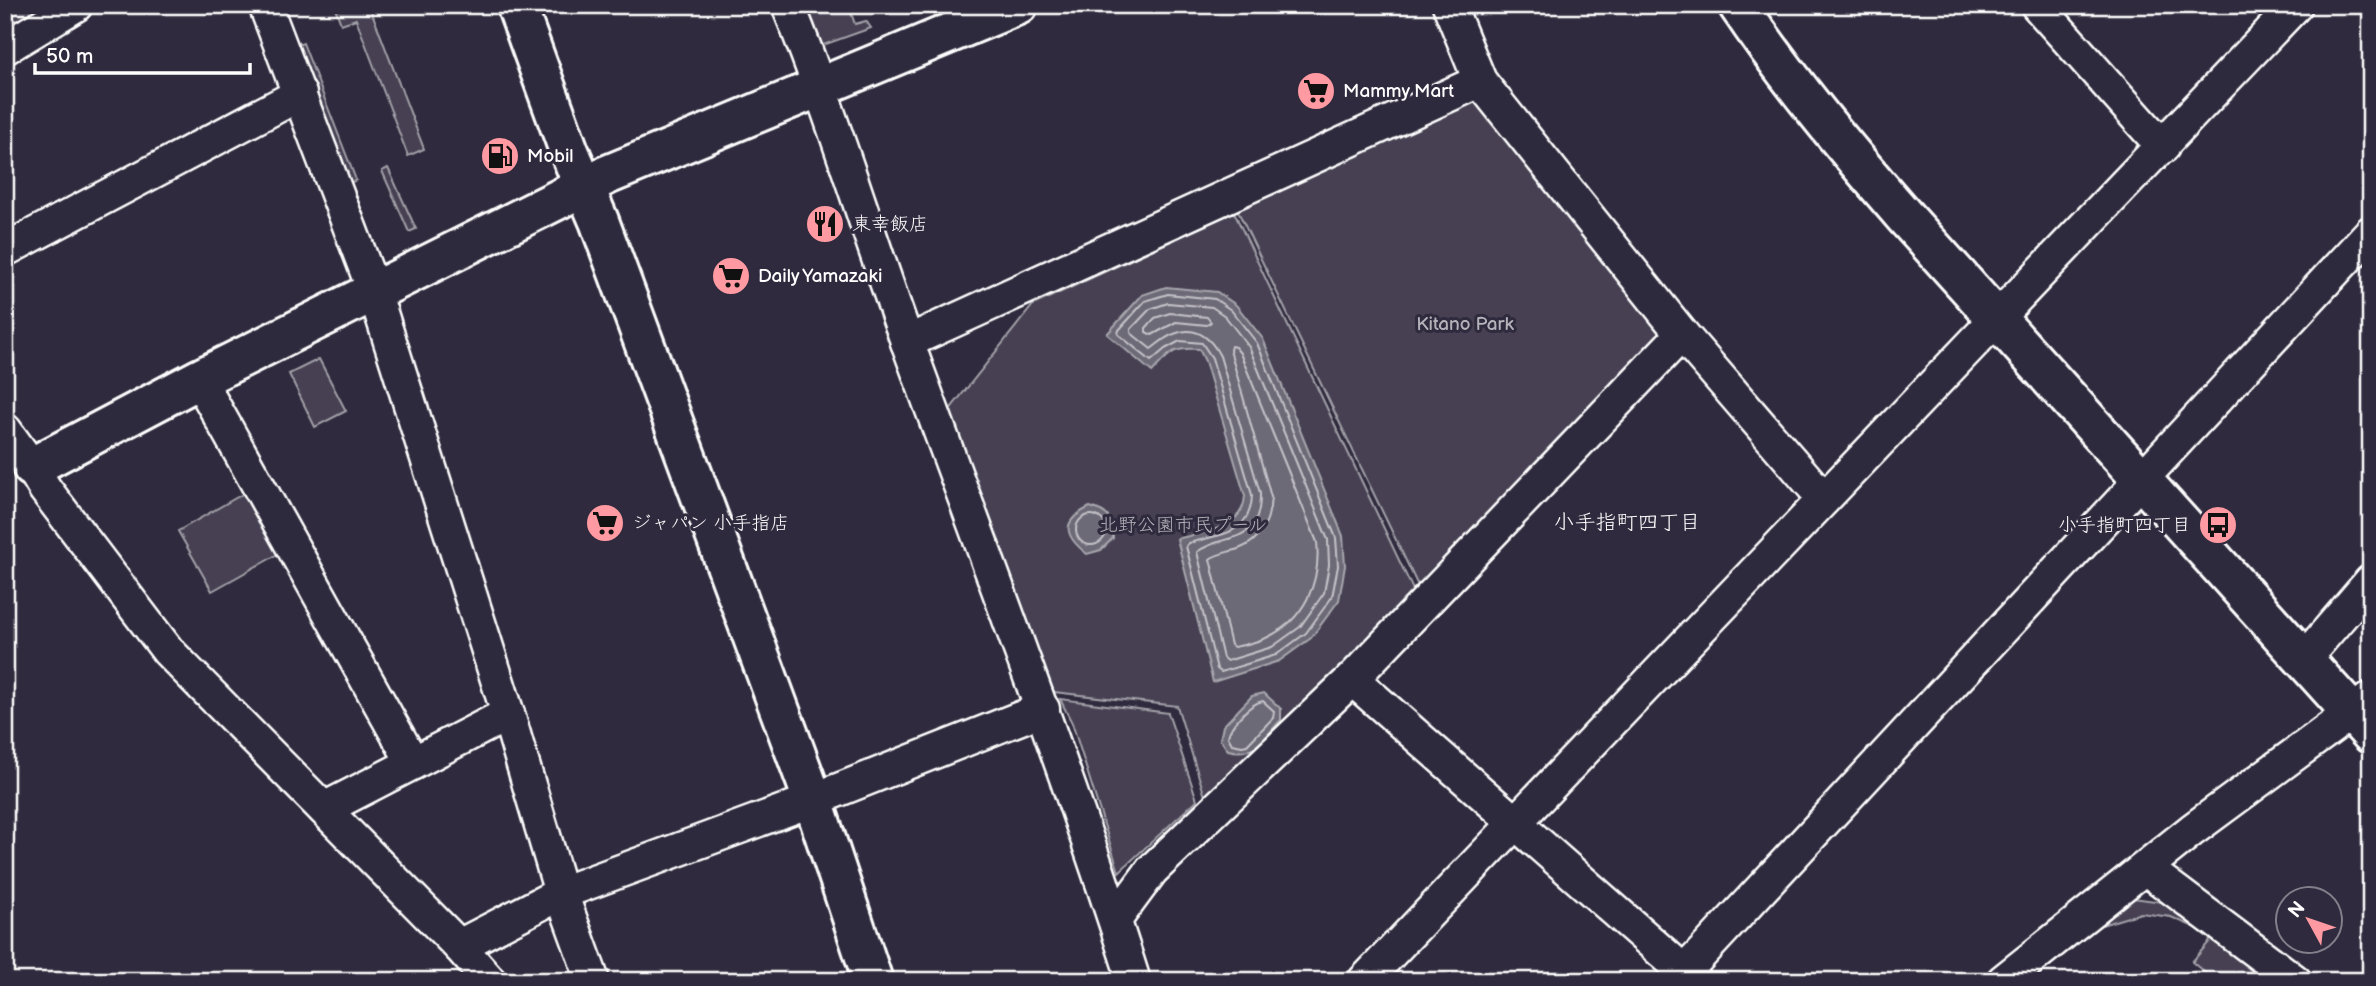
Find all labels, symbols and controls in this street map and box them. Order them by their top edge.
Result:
scale bar [35,32,250,76]
text: 50 m [46,44,93,69]
supermarket icon: Mammy Mart [1295,70,1337,112]
place label: Mammy Mart [1343,80,1454,103]
fuel station icon: Mobil [479,135,521,177]
place label: Mobil [527,145,574,168]
restaurant icon: 東幸飯店 [804,203,846,245]
place label: 東幸飯店 [852,213,928,236]
supermarket icon: Daily Yamazaki [710,255,752,297]
place label: Daily Yamazaki [758,265,882,288]
park label: Kitano Park [1416,313,1514,336]
supermarket icon: ジャパン 小手指店 [584,502,626,544]
bus stop icon: 小手指町四丁目 [2197,504,2239,546]
district label: 小手指町四丁目 [1554,510,1701,535]
place label: ジャパン 小手指店 [632,512,789,535]
park label: 北野公園市民プール [1099,514,1267,537]
place label: 小手指町四丁目 [2058,514,2191,537]
north arrow [2274,884,2344,954]
text: N [2284,897,2311,923]

